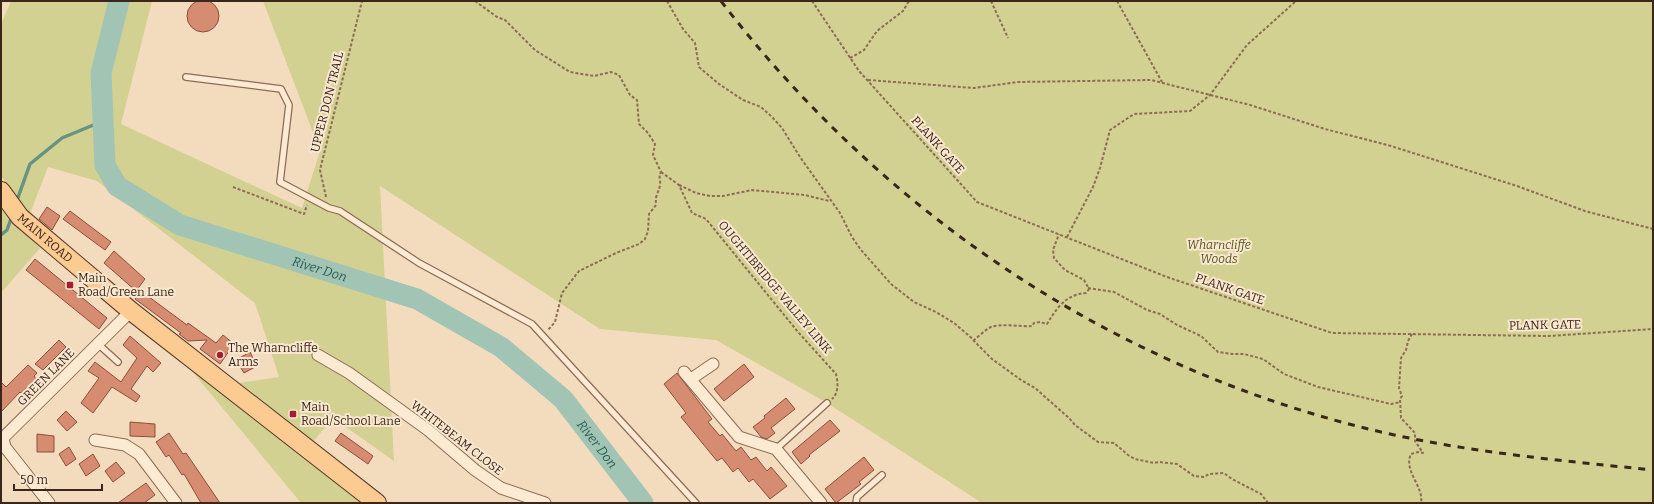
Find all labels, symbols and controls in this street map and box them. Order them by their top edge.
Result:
street label: UPPER DON TRAIL [308,50,346,154]
street label: PLANK GATE [909,113,967,177]
street label: MAIN ROAD [15,211,75,265]
street label: OUGHTIBRIDGE VALLEY LINK [715,218,835,357]
park label: Wharncliffe Woods [1187,238,1251,266]
water label: River Don [290,254,349,285]
place label: Main Road/Green Lane [78,271,174,299]
street label: PLANK GATE [1194,271,1266,307]
marker: Main Road/Green Lane [65,280,75,290]
street label: PLANK GATE [1509,317,1581,333]
place label: The Wharncliffe Arms [228,341,318,369]
street label: GREEN LANE [14,345,78,409]
marker: The Wharncliffe Arms [215,350,225,360]
street label: WHITEBEAM CLOSE [408,398,506,478]
place label: Main Road/School Lane [301,400,400,428]
marker: Main Road/School Lane [288,409,298,419]
water label: River Don [574,417,620,471]
scale bar [14,466,102,492]
text: 50 m [20,473,49,487]

